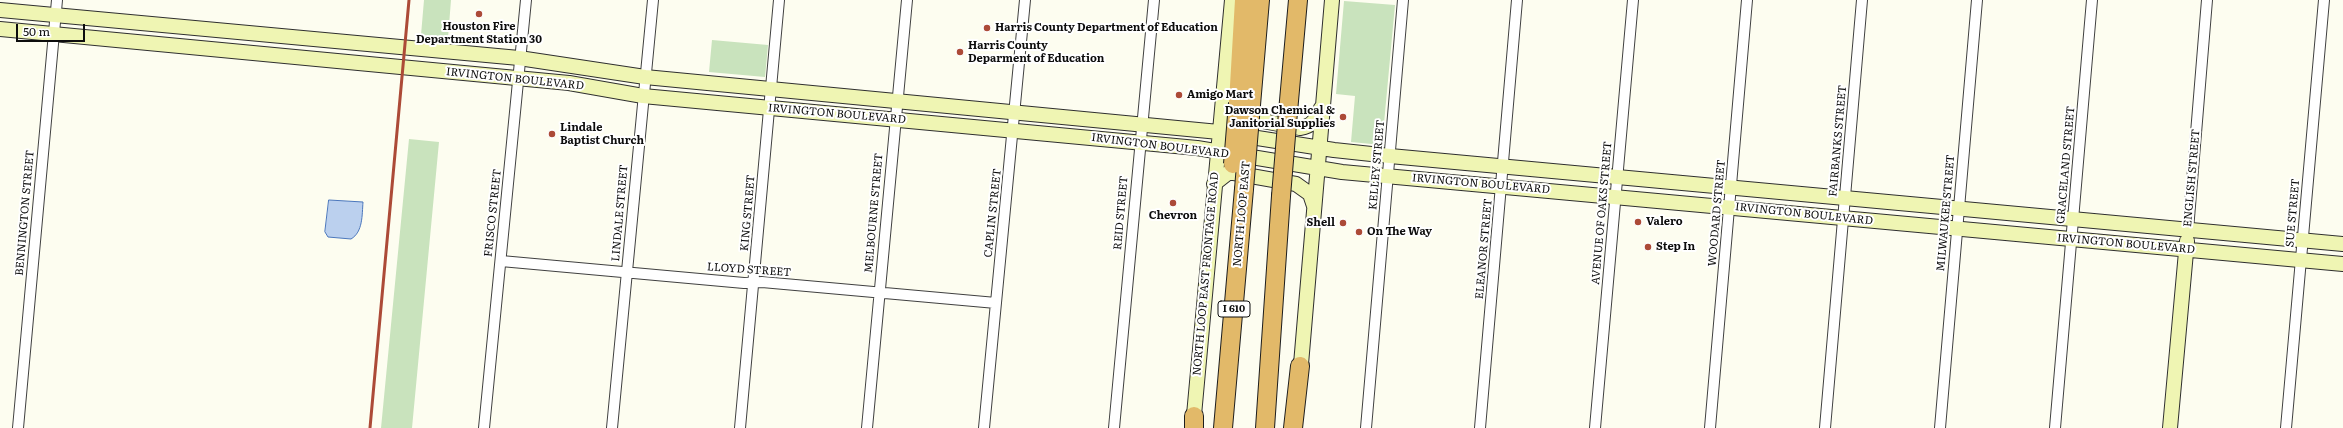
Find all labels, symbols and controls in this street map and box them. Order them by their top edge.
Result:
marker: Houston Fire Department Station 30 [474,9,484,19]
scale bar [18,16,87,42]
place label: Houston Fire Department Station 30 [416,20,542,46]
place label: Harris County Department of Education [995,21,1218,35]
text: 50 m [23,22,50,40]
marker: Harris County Department of Education [982,23,992,33]
place label: Harris County Deparment of Education [968,39,1104,65]
marker: Harris County Deparment of Education [955,47,965,57]
street label: IRVINGTON BOULEVARD [445,65,585,93]
street label: FAIRBANKS STREET [1827,85,1849,197]
place label: Amigo Mart [1187,88,1253,102]
marker: Amigo Mart [1174,90,1184,100]
street label: IRVINGTON BOULEVARD [767,101,907,127]
place label: Dawson Chemical & Janitorial Supplies [1225,104,1335,130]
street label: GRACELAND STREET [2054,106,2078,224]
marker: Dawson Chemical & Janitorial Supplies [1338,112,1348,122]
street label: KELLEY STREET [1366,119,1388,211]
place label: Lindale Baptist Church [560,121,644,147]
marker: Lindale Baptist Church [547,129,557,139]
street label: ENGLISH STREET [2181,129,2203,227]
street label: IRVINGTON BOULEVARD [1090,131,1230,161]
street label: AVENUE OF OAKS STREET [1589,141,1615,285]
street label: BENNINGTON STREET [13,150,37,276]
street label: MELBOURNE STREET [862,153,886,273]
street label: MILWAUKEE STREET [1934,154,1958,272]
street label: WOODARD STREET [1706,159,1728,267]
street label: NORTH LOOP EAST [1231,161,1253,267]
street label: LINDALE STREET [609,164,631,262]
street label: FRISCO STREET [482,168,504,258]
street label: CAPLIN STREET [982,168,1004,258]
street label: IRVINGTON BOULEVARD [1411,171,1551,197]
street label: NORTH LOOP EAST FRONTAGE ROAD [1191,172,1221,376]
street label: KING STREET [738,174,758,252]
street label: REID STREET [1111,175,1131,251]
street label: SUE STREET [2283,178,2303,248]
marker: Chevron [1168,198,1178,208]
street label: ELEANOR STREET [1473,198,1495,300]
street label: IRVINGTON BOULEVARD [1734,200,1874,228]
place label: Chevron [1149,209,1197,223]
place label: Valero [1646,215,1683,229]
place label: Shell [1307,216,1335,230]
marker: Valero [1633,217,1643,227]
marker: Shell [1338,218,1348,228]
place label: On The Way [1367,225,1432,239]
marker: On The Way [1354,227,1364,237]
street label: IRVINGTON BOULEVARD [2056,231,2196,257]
place label: Step In [1656,240,1695,254]
marker: Step In [1643,242,1653,252]
street label: LLOYD STREET [706,260,792,280]
road number: I 610 [1218,301,1250,317]

